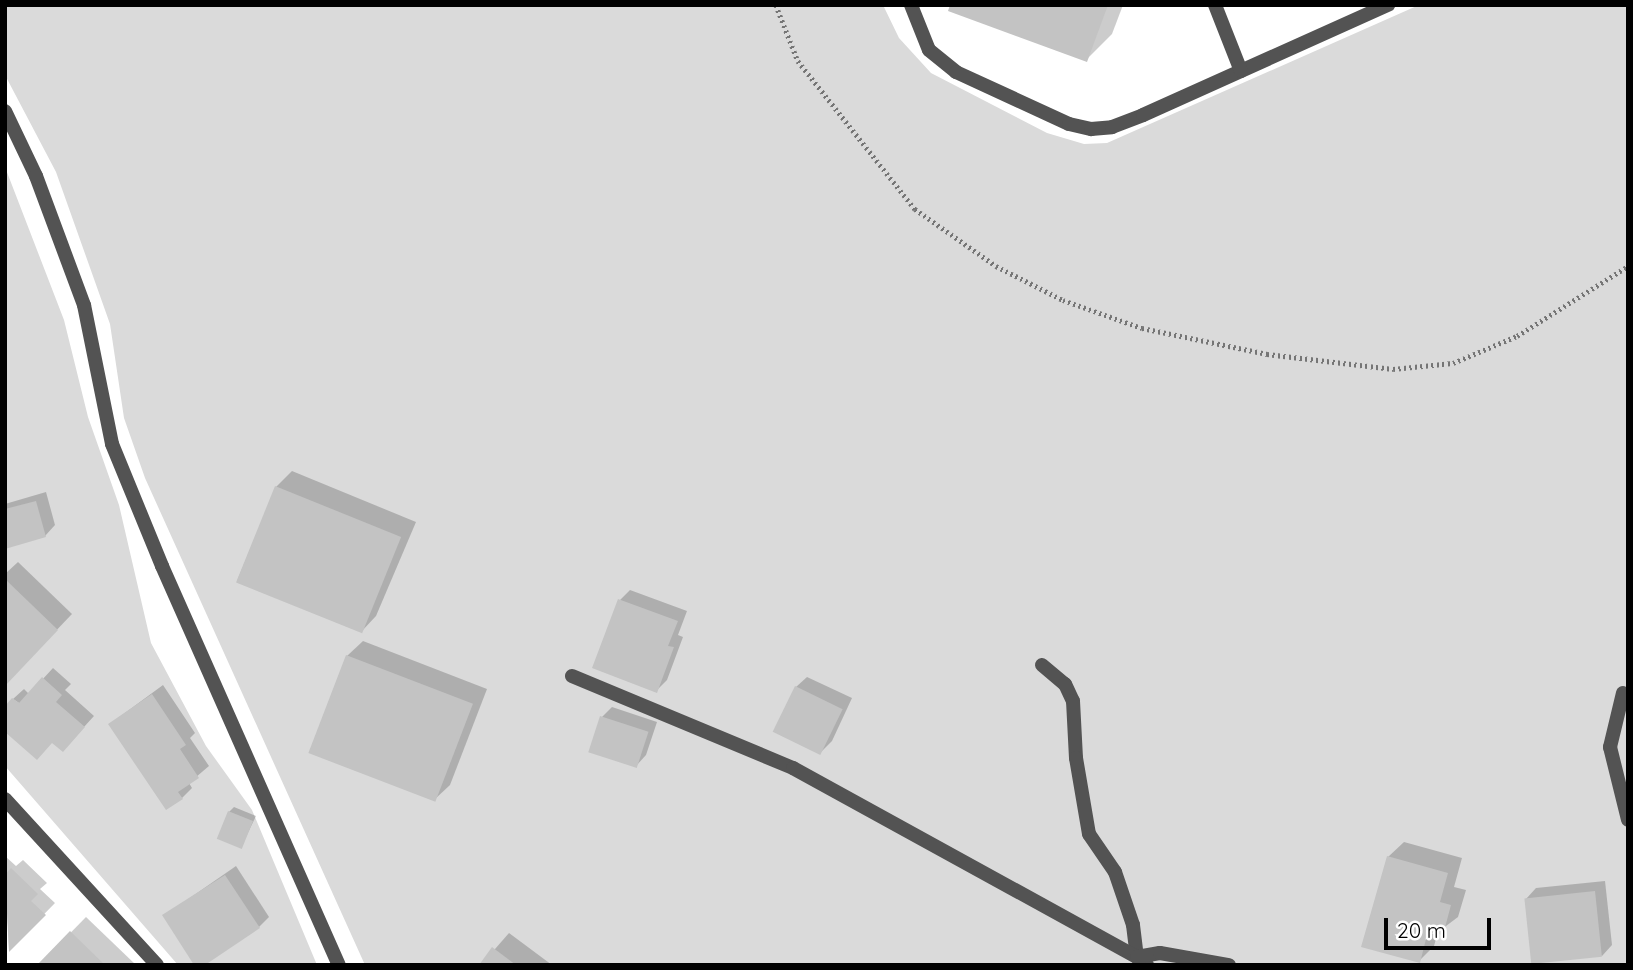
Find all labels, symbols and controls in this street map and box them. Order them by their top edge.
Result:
scale bar [1388,904,1495,948]
text: 20 m [1397,917,1446,943]

